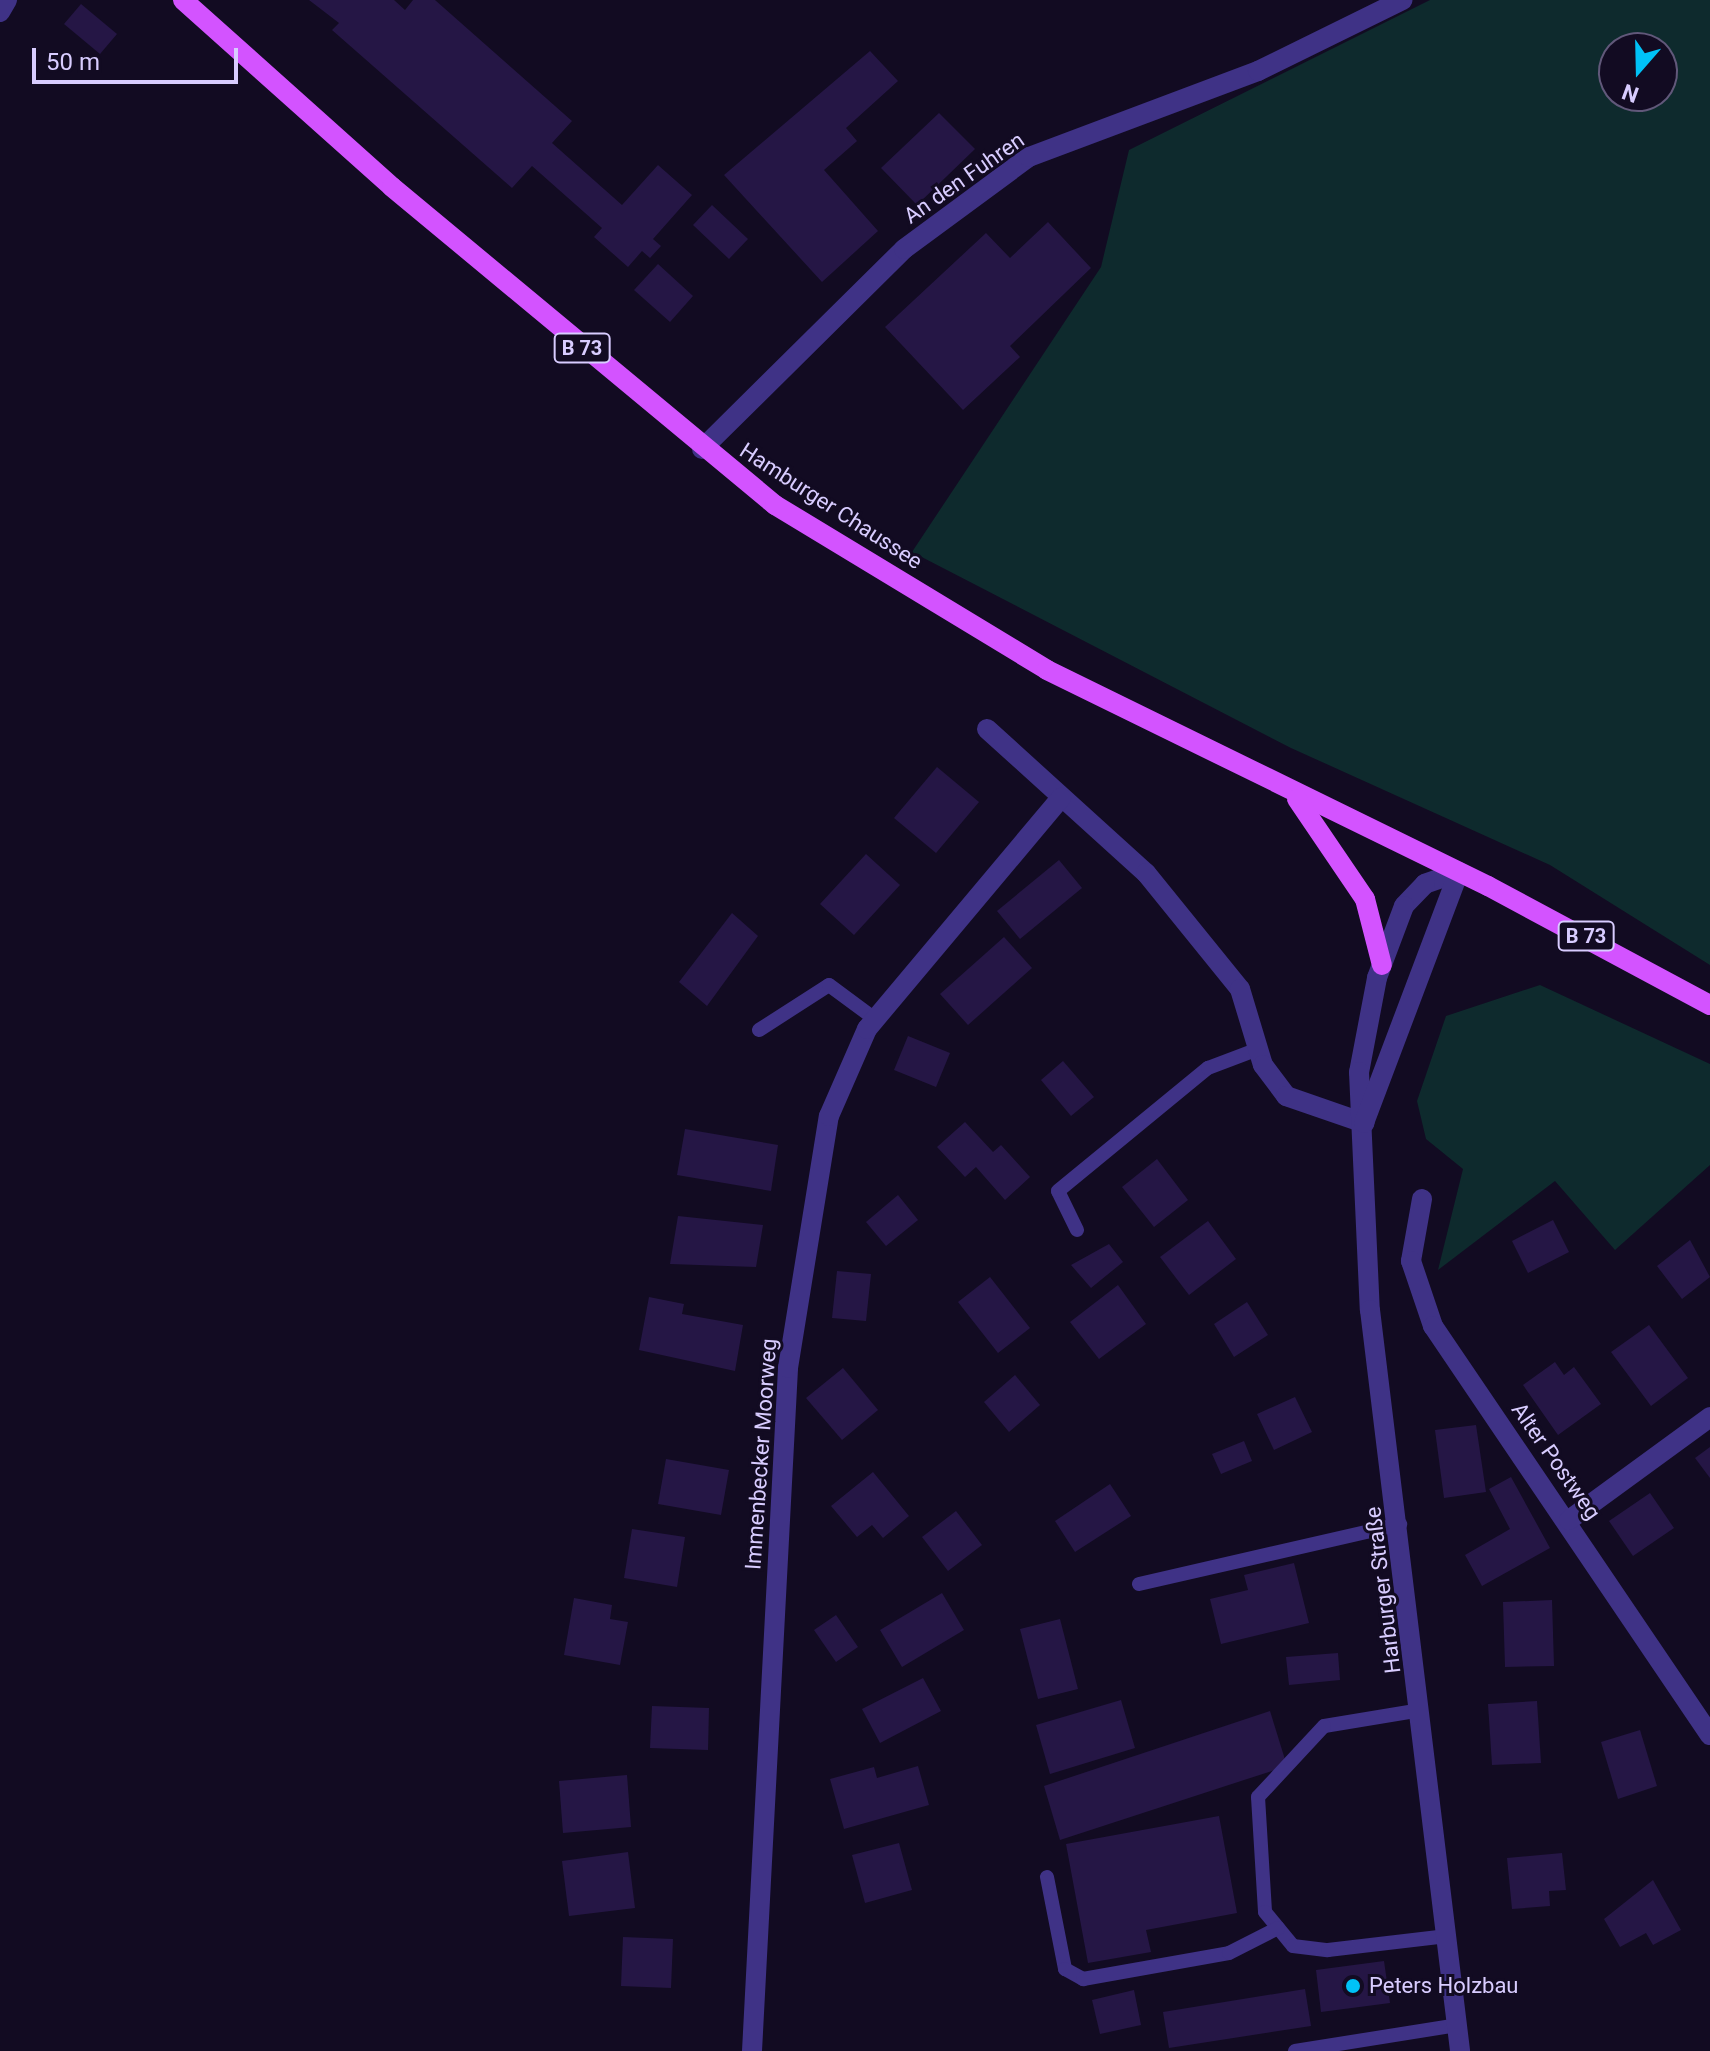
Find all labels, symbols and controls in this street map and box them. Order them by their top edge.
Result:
scale bar [36,32,242,82]
north arrow [1598,32,1678,112]
text: 50 m [46,48,100,76]
text: N [1619,79,1642,108]
street label: An den Fuhren [899,127,1029,229]
road number: B 73 [552,332,612,364]
street label: Hamburger Chaussee [735,437,927,575]
road number: B 73 [1556,920,1616,952]
street label: Immenbecker Moorweg [740,1337,782,1571]
street label: Alter Postweg [1506,1397,1606,1525]
street label: Harburger Straße [1360,1505,1406,1675]
place label: Peters Holzbau [1369,1973,1518,1999]
marker: Peters Holzbau [1344,1977,1362,1995]

